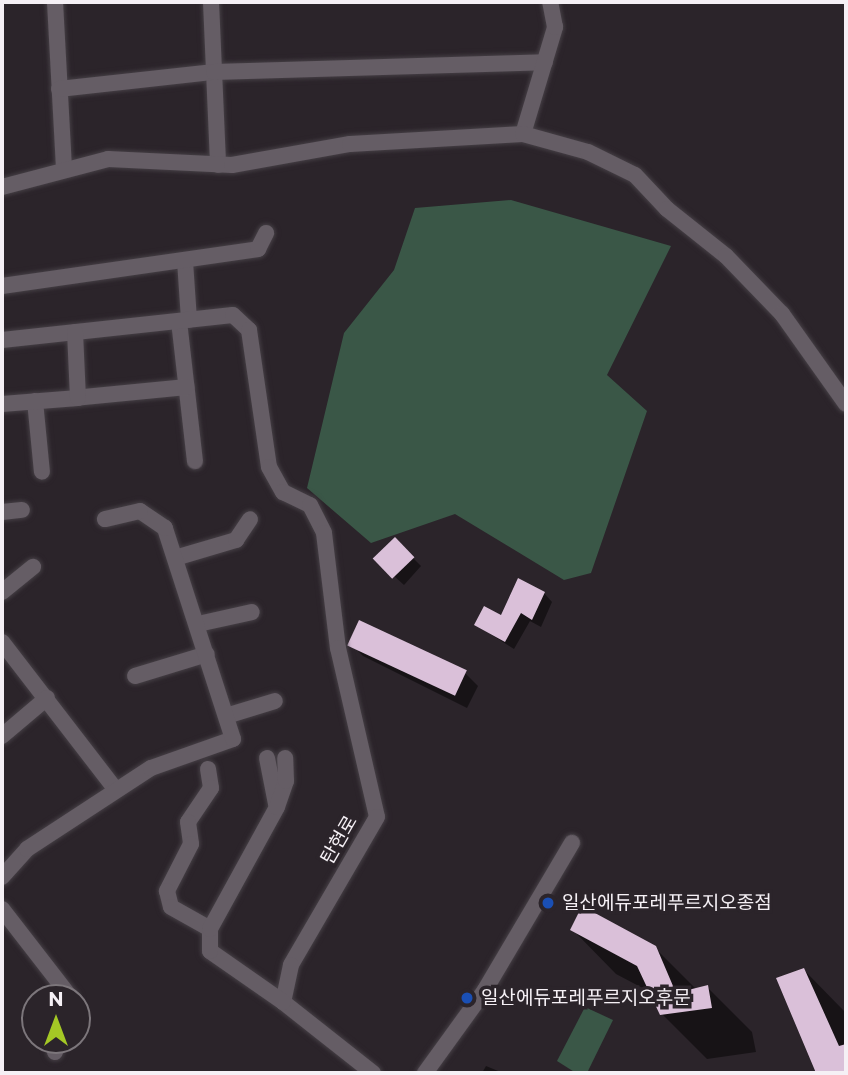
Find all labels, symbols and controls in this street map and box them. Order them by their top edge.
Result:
street label: 탄현로 [316,812,362,868]
place label: 일산에듀포레푸르지오종점 [562,892,772,914]
marker: 일산에듀포레푸르지오종점 [540,895,556,911]
north arrow [21,984,91,1054]
place label: 일산에듀포레푸르지오후문 [481,987,691,1009]
text: N [48,988,64,1011]
marker: 일산에듀포레푸르지오후문 [459,990,475,1006]

